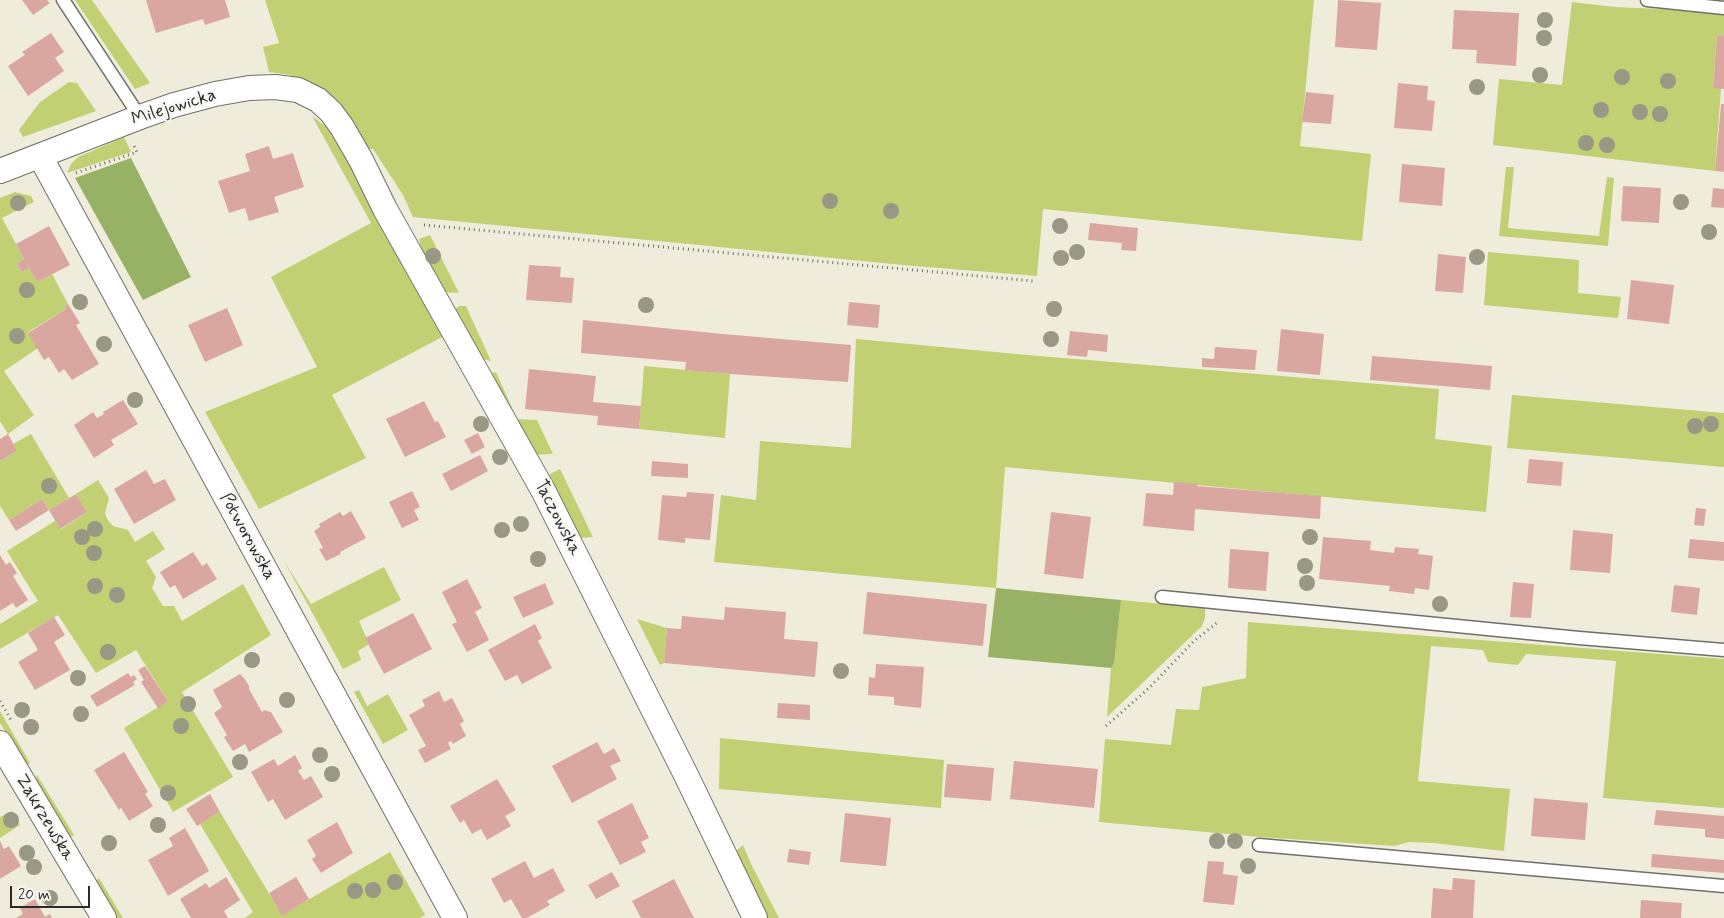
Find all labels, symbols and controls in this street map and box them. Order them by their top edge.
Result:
street label: Milejowicka [129,85,219,131]
street label: Taczowska [529,477,585,559]
street label: Potworowska [214,490,280,584]
street label: Zakrzewska [10,771,78,865]
scale bar [12,876,92,908]
text: 20 m [18,885,50,905]

